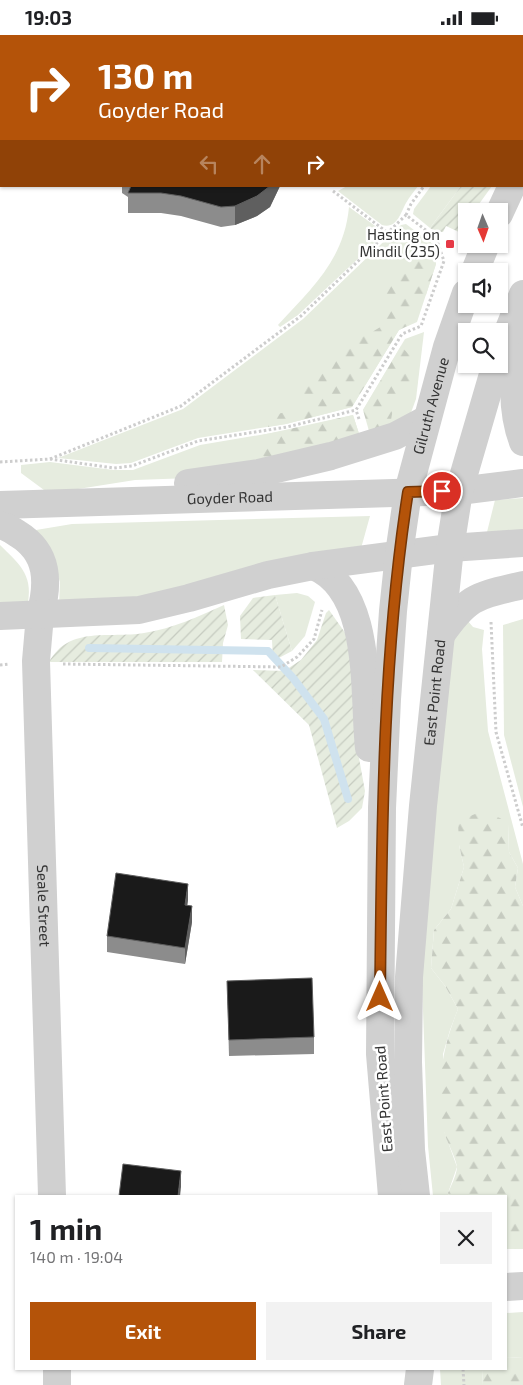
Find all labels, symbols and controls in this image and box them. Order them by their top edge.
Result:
text: 19:03 [25,6,72,29]
text: 130 m [98,54,193,96]
icon: right [15,55,80,120]
text: Goyder Road [98,96,224,122]
icon: left [195,150,223,178]
icon: ahead [248,150,276,178]
icon: right [301,150,329,178]
north arrow [458,203,508,253]
map controls [458,203,508,373]
place label: Hasting on Mindil (235) [359,225,440,260]
marker: Hasting on Mindil (235) [444,238,456,250]
button: sound [458,263,508,313]
button: search [458,323,508,373]
street label: Gilruth Avenue [409,355,452,456]
pin [421,470,463,512]
icon: arrive [428,477,456,505]
street label: Goyder Road [187,487,273,507]
street label: East Point Road [419,638,448,746]
street label: Seale Street [34,864,55,947]
position arrow [353,970,405,1022]
street label: East Point Road [370,1045,396,1153]
text: 1 min [30,1210,102,1246]
button: close [440,1212,492,1264]
text: 140 m · 19:04 [30,1247,123,1266]
button: Exit [30,1302,256,1360]
button: Share [266,1302,492,1360]

